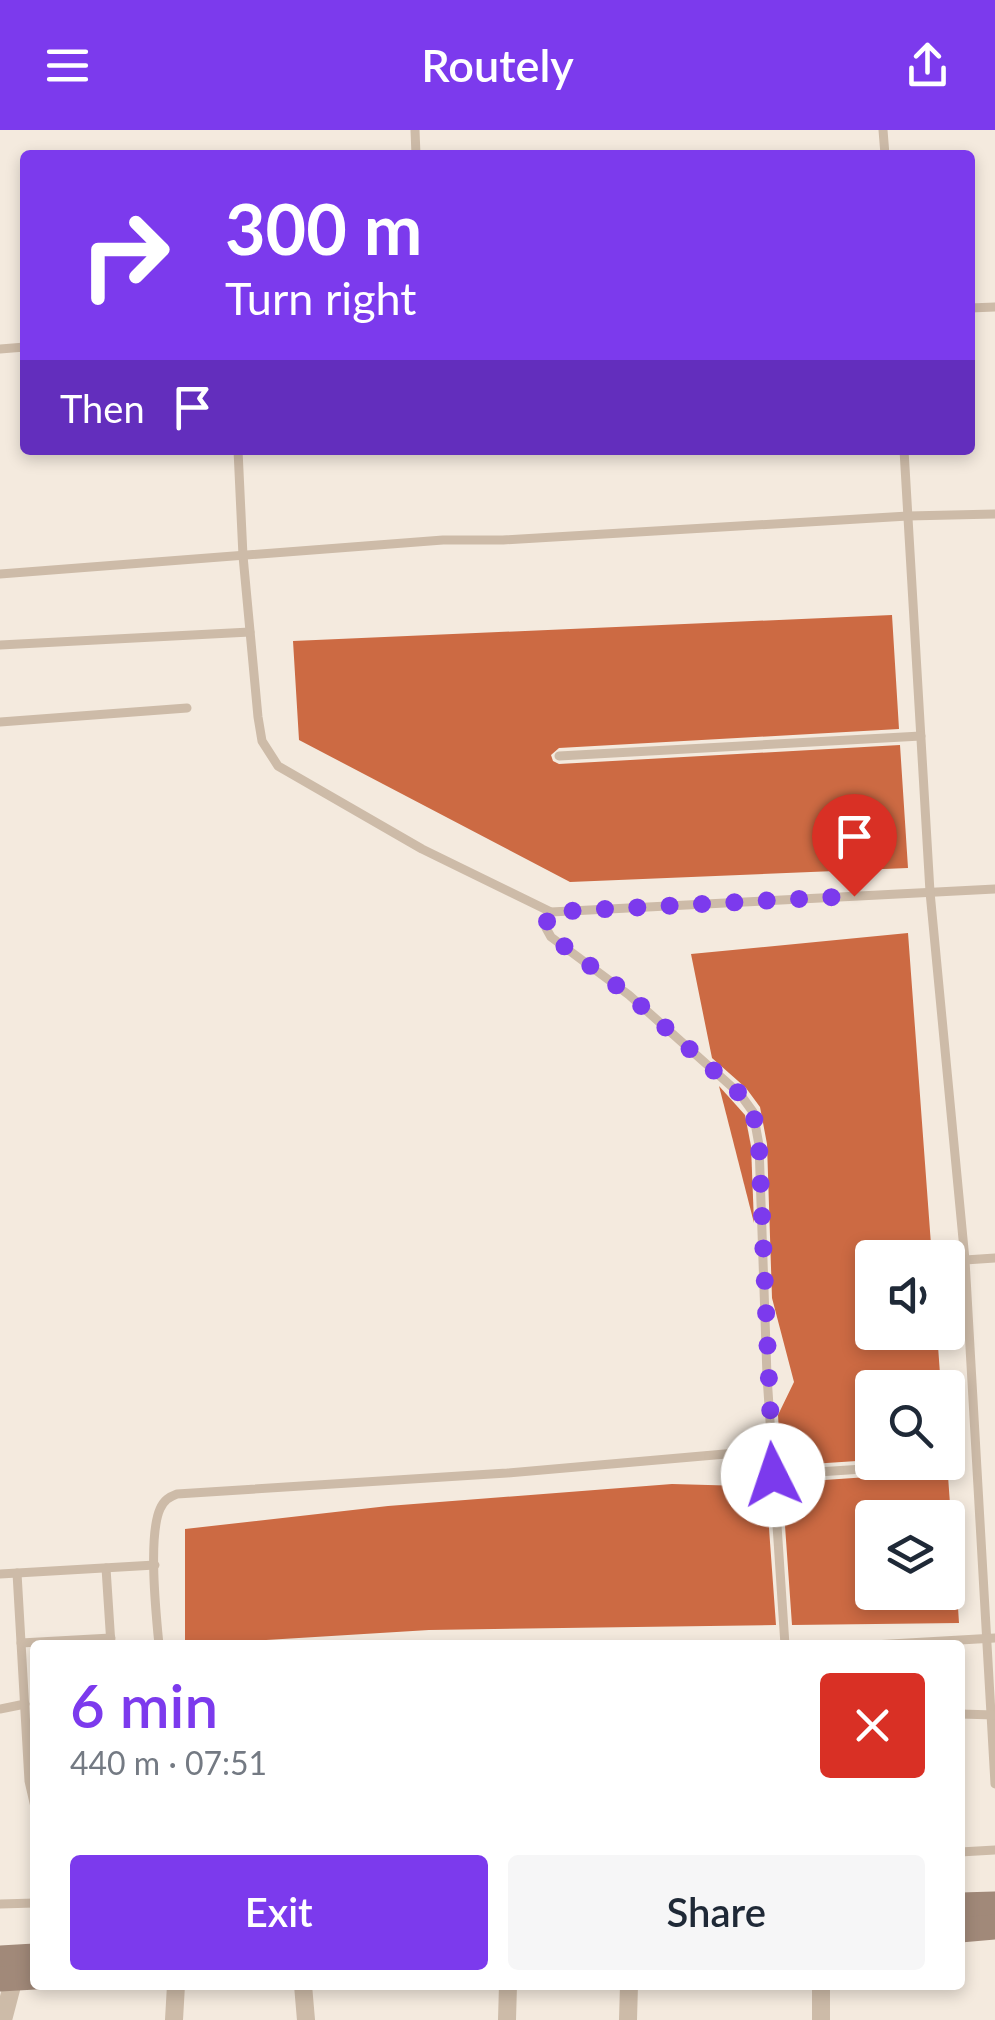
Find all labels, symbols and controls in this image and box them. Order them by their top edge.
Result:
icon: menu [40,38,95,93]
text: Routely [421,38,574,92]
icon: share [900,38,955,93]
text: 300 m [225,186,422,270]
icon: right [60,190,190,320]
text: Turn right [225,271,416,325]
icon: arrive [165,380,220,435]
text: Then [60,385,145,431]
pin [812,794,897,897]
icon: arrive [827,809,882,864]
map controls [855,1240,965,1610]
button: sound [855,1240,965,1350]
button: search [855,1370,965,1480]
position arrow [721,1423,825,1527]
button: layers [855,1500,965,1610]
text: 6 min [70,1669,218,1741]
button: close [820,1673,925,1778]
text: 440 m · 07:51 [70,1743,267,1782]
button: Exit [70,1855,488,1970]
button: Share [508,1855,925,1970]

